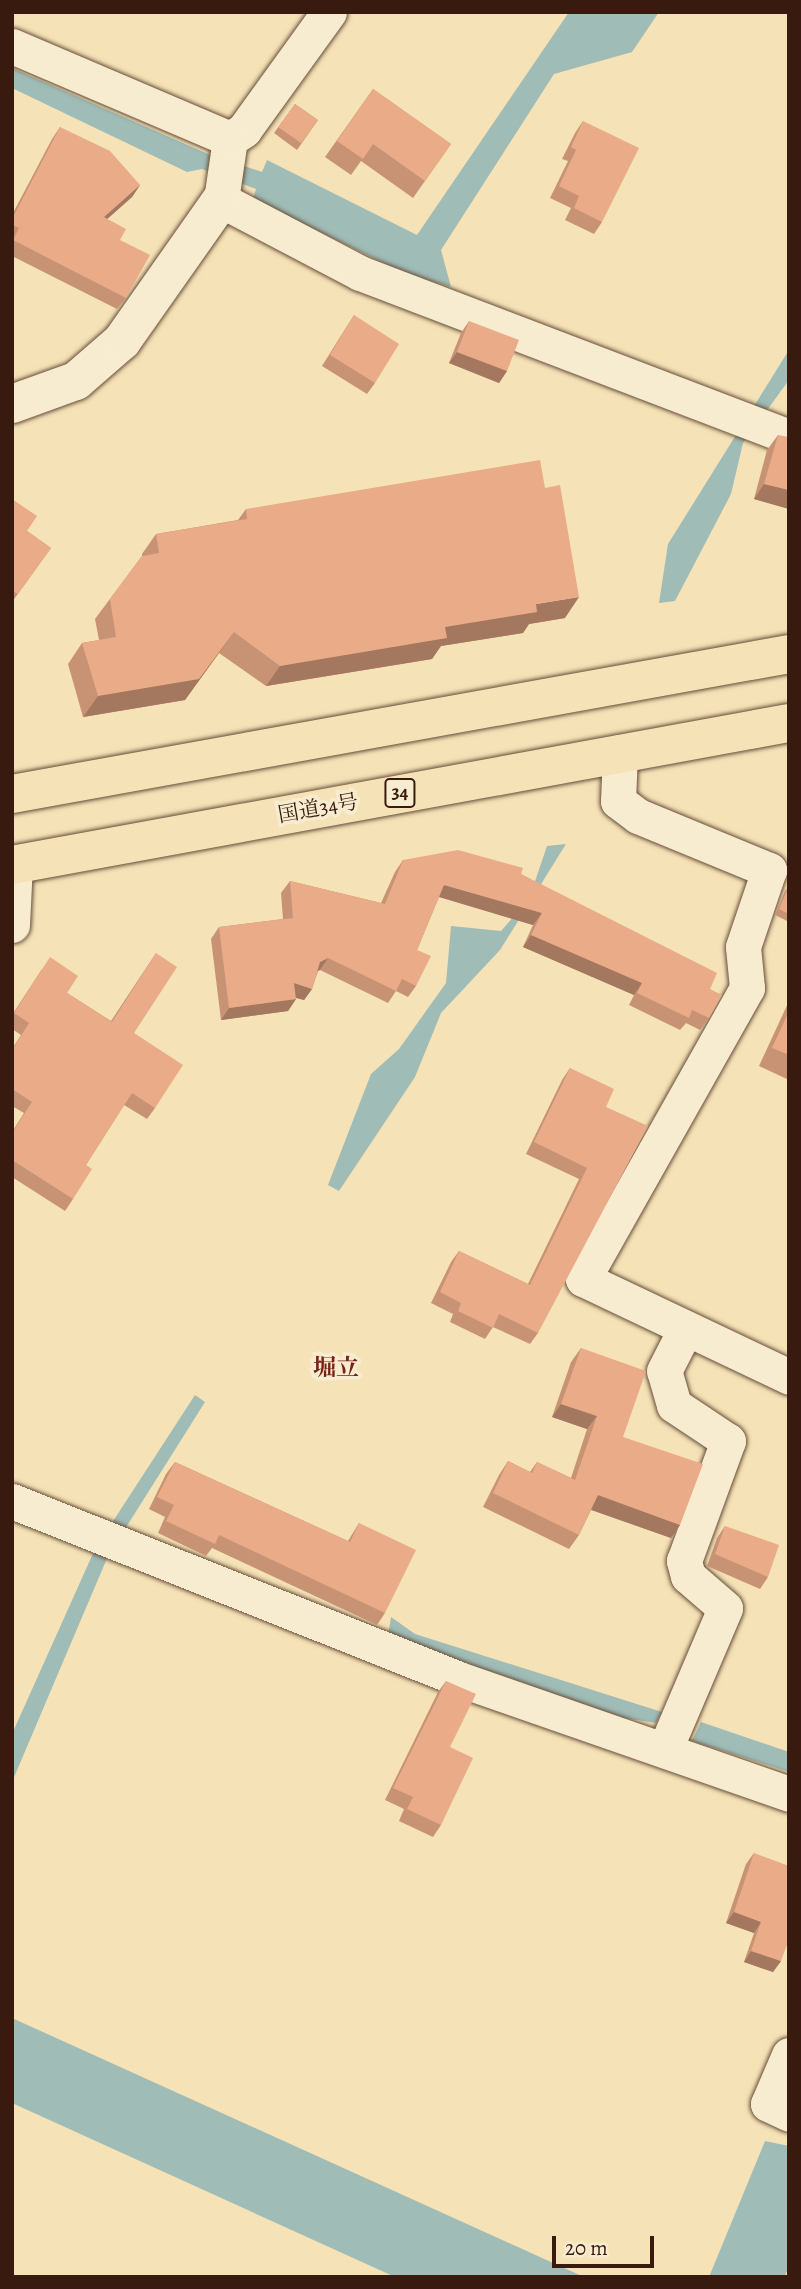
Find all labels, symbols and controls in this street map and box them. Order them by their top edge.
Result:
road number: 34 [384,778,416,808]
street label: 国道34号 [276,789,360,827]
district label: 堀立 [313,1354,359,1382]
scale bar [556,2222,658,2266]
text: 20 m [565,2234,608,2262]

